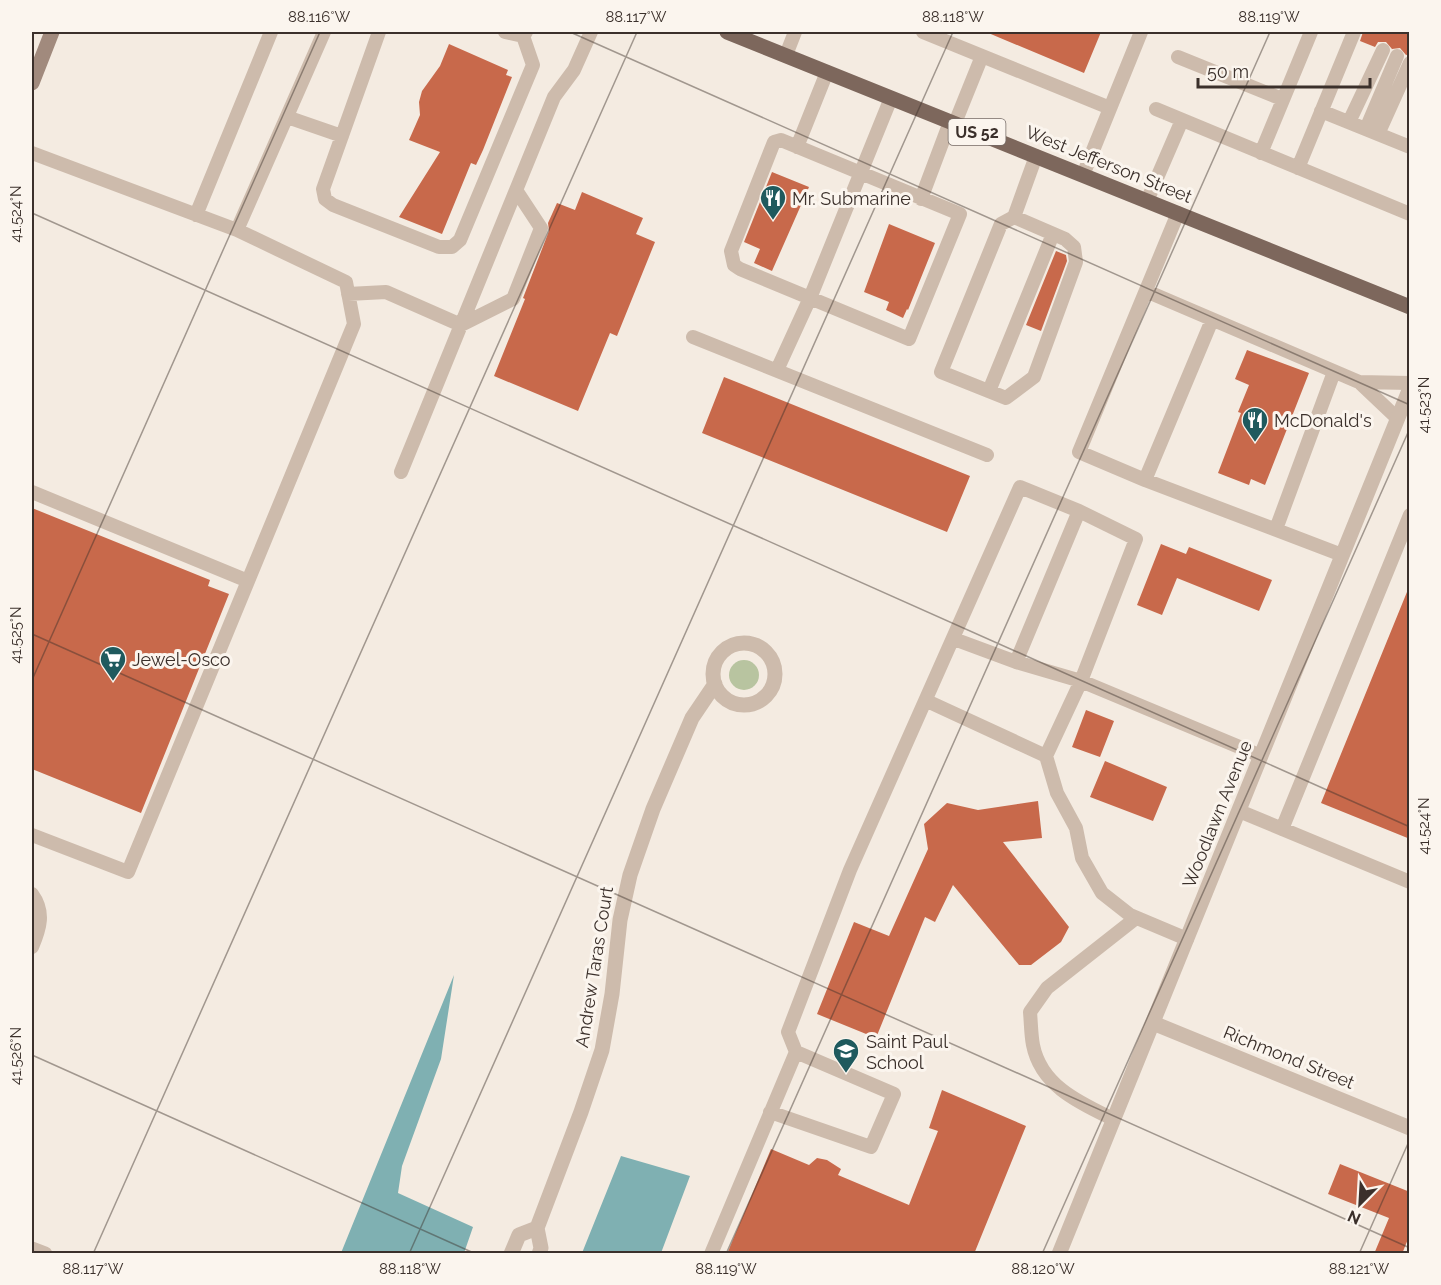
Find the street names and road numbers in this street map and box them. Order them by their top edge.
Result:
road number: US 52 [948,119,1006,145]
street label: West Jefferson Street [1023,121,1195,207]
street label: Woodlawn Avenue [1178,737,1256,891]
street label: Andrew Taras Court [571,885,617,1049]
street label: Richmond Street [1220,1021,1358,1093]

